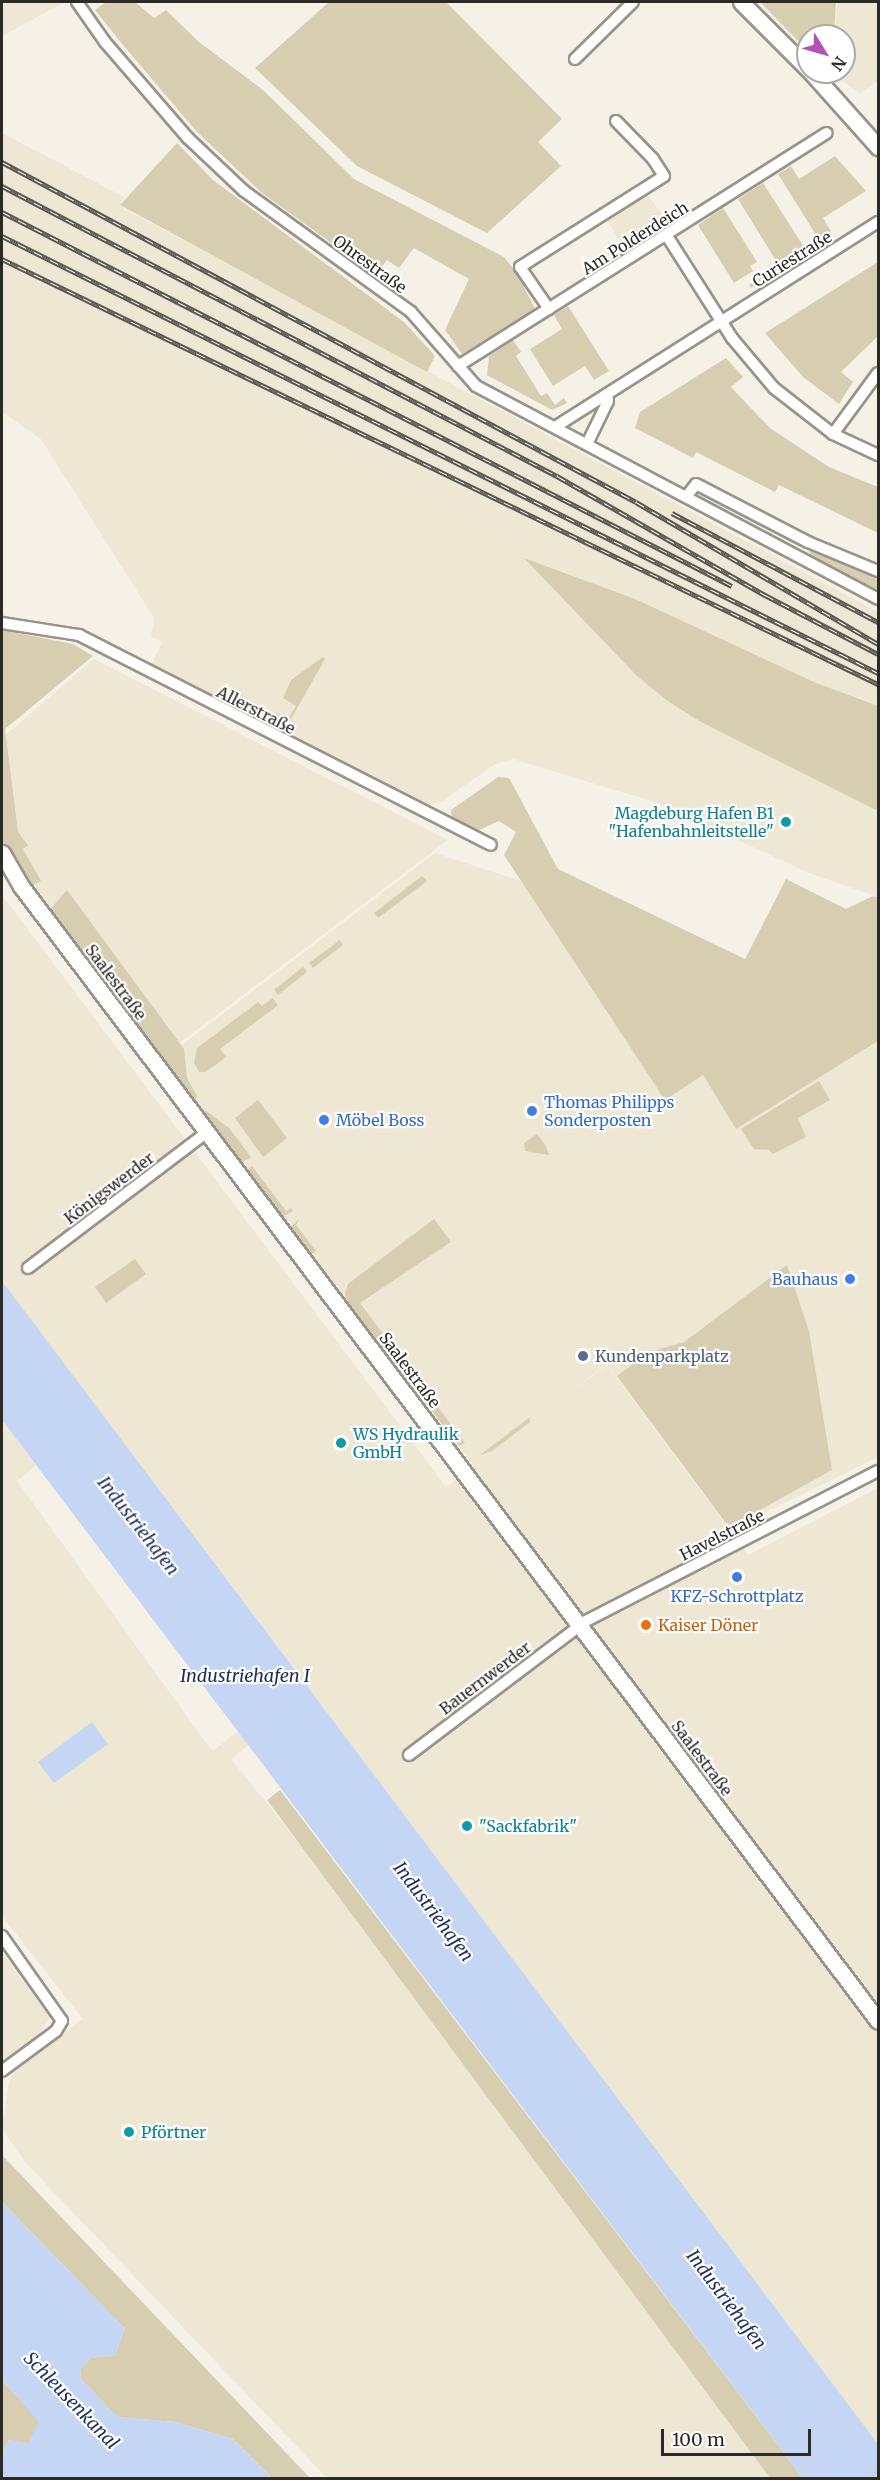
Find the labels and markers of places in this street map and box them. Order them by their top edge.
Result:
place label: Magdeburg Hafen B1 "Hafenbahnleitstelle" [608,803,774,841]
marker: Magdeburg Hafen B1 "Hafenbahnleitstelle" [779,815,793,829]
place label: Thomas Philipps Sonderposten [544,1092,674,1130]
marker: Thomas Philipps Sonderposten [525,1104,539,1118]
place label: Möbel Boss [336,1110,424,1130]
marker: Möbel Boss [317,1113,331,1127]
place label: Bauhaus [772,1269,838,1289]
marker: Bauhaus [843,1272,857,1286]
place label: Kundenparkplatz [595,1346,729,1366]
marker: Kundenparkplatz [576,1349,590,1363]
place label: WS Hydraulik GmbH [353,1424,459,1462]
marker: WS Hydraulik GmbH [334,1436,348,1450]
marker: KFZ-Schrottplatz [730,1570,744,1584]
place label: KFZ-Schrottplatz [670,1586,804,1606]
place label: Kaiser Döner [658,1615,758,1635]
marker: Kaiser Döner [639,1618,653,1632]
place label: "Sackfabrik" [479,1816,577,1836]
marker: "Sackfabrik" [460,1819,474,1833]
place label: Pförtner [141,2122,206,2142]
marker: Pförtner [122,2125,136,2139]

